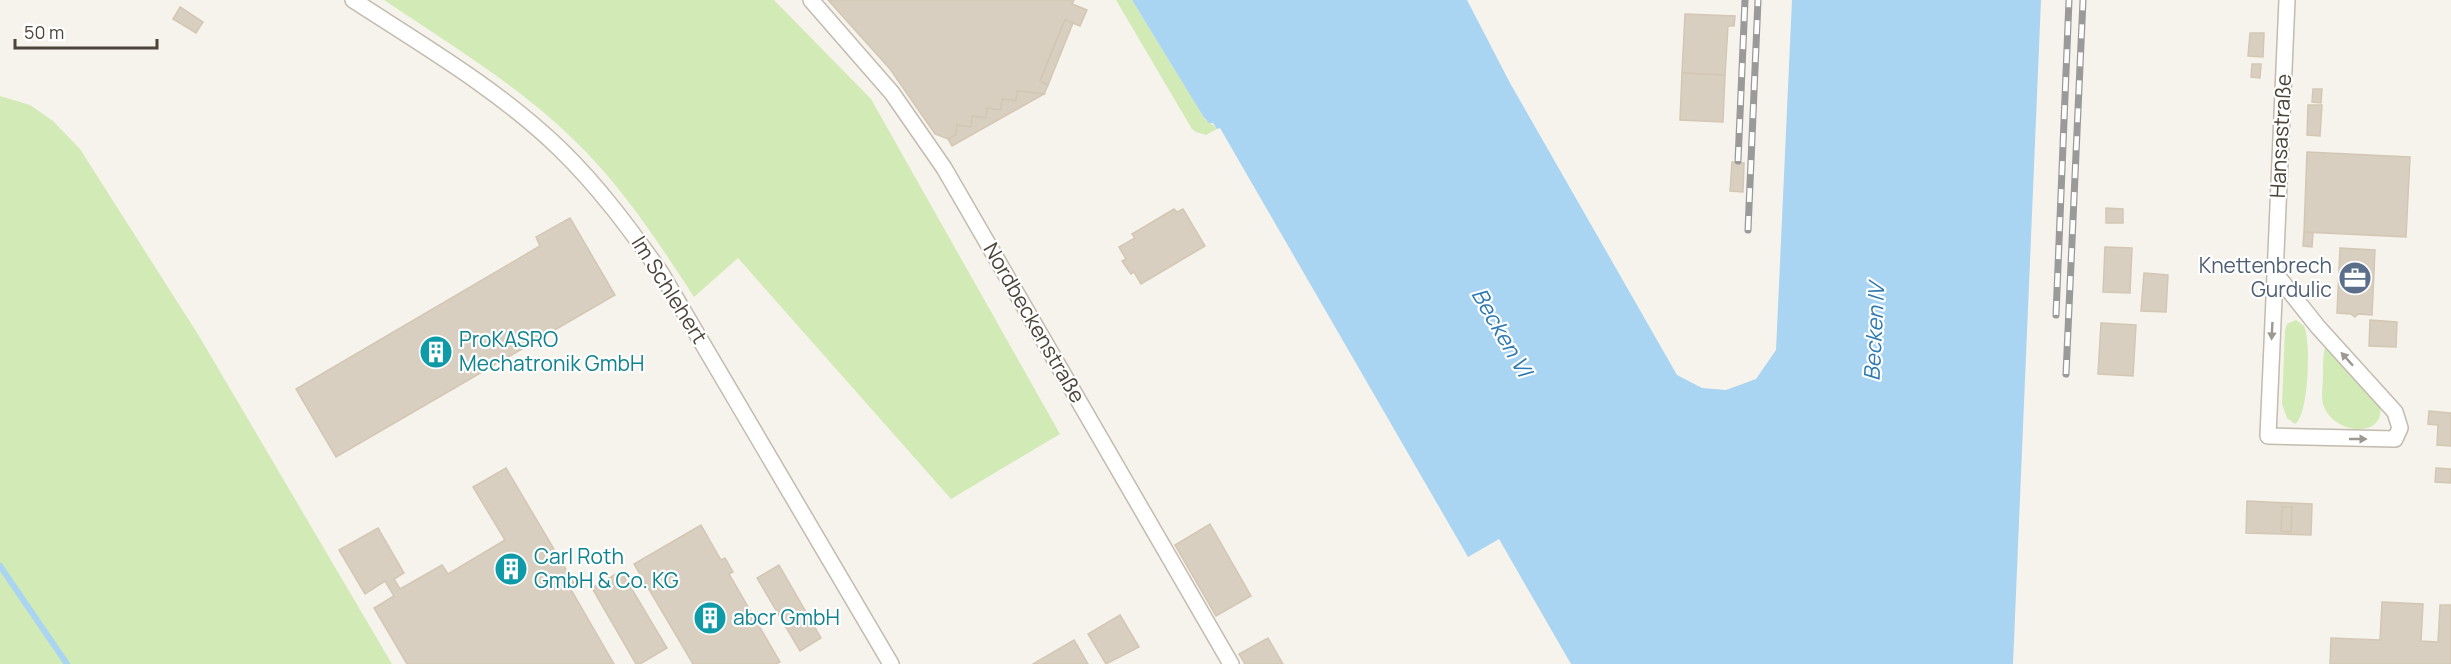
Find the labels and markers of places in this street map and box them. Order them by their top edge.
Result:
place label: Knettenbrech Gurdulic [2199,251,2332,303]
office icon: Knettenbrech Gurdulic [2337,260,2373,296]
place label: ProKASRO Mechatronik GmbH [459,325,644,377]
building icon: ProKASRO Mechatronik GmbH [418,334,454,370]
place label: Carl Roth GmbH & Co. KG [534,542,679,594]
building icon: Carl Roth GmbH & Co. KG [493,551,529,587]
building icon: abcr GmbH [692,600,728,636]
place label: abcr GmbH [733,603,840,631]

